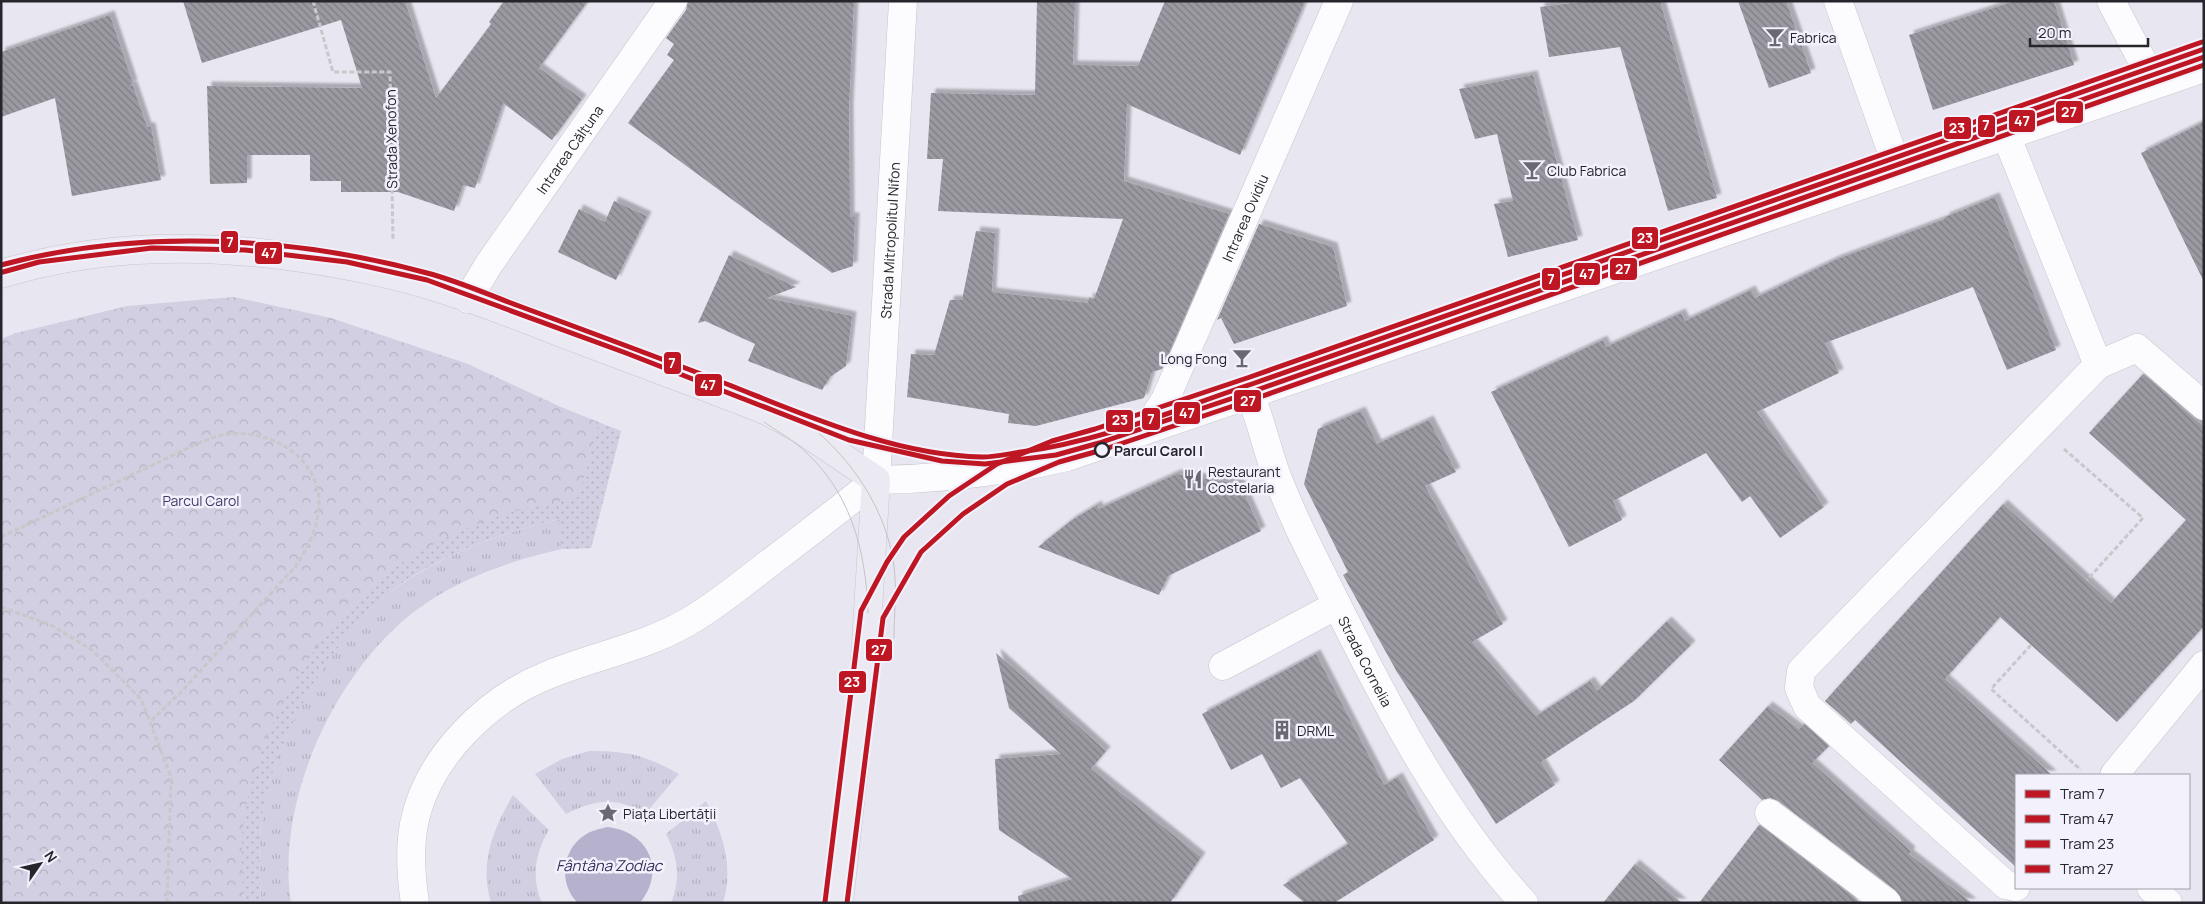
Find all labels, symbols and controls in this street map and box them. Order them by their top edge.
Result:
scale bar [2030,15,2148,47]
text: 20 m [2038,22,2071,43]
bar icon: Fabrica [1764,26,1786,48]
place label: Fabrica [1790,28,1837,47]
street label: Strada Xenofon [381,89,401,189]
line badge: 27 [2055,100,2084,124]
street label: Intrarea Călțuna [532,101,607,197]
text: 27 [2061,102,2077,121]
line badge: 47 [2008,109,2036,133]
text: 47 [2014,111,2030,130]
line badge: 7 [1977,114,1996,138]
text: 7 [1982,115,1990,134]
line badge: 23 [1943,116,1972,140]
text: 23 [1949,118,1965,137]
bar icon: Club Fabrica [1521,159,1543,181]
place label: Club Fabrica [1547,161,1626,180]
street label: Strada Mitropolitul Nifon [876,162,903,319]
street label: Intrarea Ovidiu [1217,171,1272,264]
line badge: 23 [1631,226,1659,250]
text: 23 [1637,228,1653,247]
line badge: 7 [220,230,239,254]
text: 7 [226,232,234,251]
line badge: 47 [254,241,283,265]
text: 47 [261,243,277,262]
line badge: 27 [1609,257,1638,281]
text: 27 [1615,259,1631,278]
line badge: 47 [1573,262,1601,286]
text: 47 [1579,264,1595,283]
line badge: 7 [1541,267,1561,291]
text: 7 [1547,269,1555,288]
bar icon: Long Fong [1231,347,1253,369]
place label: Long Fong [1160,349,1227,368]
line badge: 7 [663,351,682,375]
text: 7 [668,353,676,372]
line badge: 47 [694,373,723,397]
text: 47 [700,375,716,394]
line badge: 27 [1233,389,1262,413]
text: 27 [1240,391,1256,410]
line badge: 47 [1173,401,1201,425]
text: 47 [1179,403,1195,422]
line badge: 7 [1141,407,1161,431]
line badge: 23 [1105,409,1134,433]
text: 7 [1147,409,1155,428]
text: 23 [1112,410,1128,429]
place label: Parcul Carol I [1114,441,1203,460]
marker: Parcul Carol I [1094,442,1110,458]
place label: Restaurant Costelaria [1208,462,1281,497]
restaurant icon: Restaurant Costelaria [1182,468,1204,490]
park label: Parcul Carol [162,491,240,510]
street label: Strada Cornelia [1334,613,1397,710]
line badge: 27 [865,638,893,662]
text: 27 [871,640,887,659]
line badge: 23 [838,670,867,694]
text: 23 [844,672,860,691]
building icon: DRML [1271,719,1293,741]
place label: DRML [1297,721,1334,740]
legend [2015,774,2190,889]
text: Tram 7 [2060,783,2105,804]
place icon: Piața Libertății [597,802,619,824]
place label: Piața Libertății [623,804,716,823]
text: Tram 47 [2060,808,2114,829]
text: Tram 23 [2060,833,2114,854]
north arrow [15,839,65,889]
text: N [41,847,62,866]
water label: Fântâna Zodiac [556,855,664,876]
text: Tram 27 [2060,858,2113,879]

